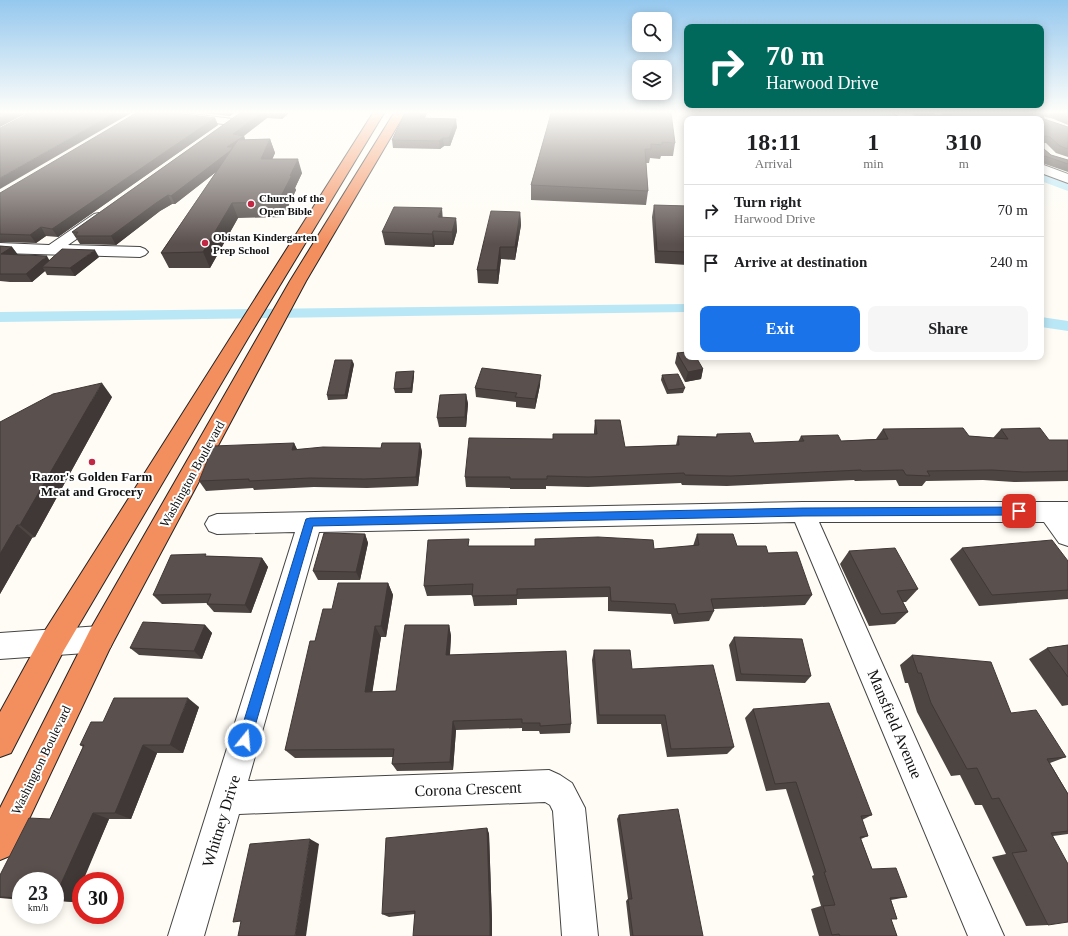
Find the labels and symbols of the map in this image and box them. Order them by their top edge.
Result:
place label: Church of the Open Bible [259,192,324,217]
marker: Church of the Open Bible [246,199,256,209]
place label: Obistan Kindergarten Prep School [213,231,317,256]
marker: Obistan Kindergarten Prep School [200,238,210,248]
street label: Washington Boulevard [157,418,228,530]
marker: Razor's Golden Farm Meat and Grocery [87,457,97,467]
place label: Razor's Golden Farm Meat and Grocery [32,469,152,499]
pin [1002,494,1036,528]
street label: Mansfield Avenue [864,667,926,781]
street label: Washington Boulevard [8,703,74,817]
position arrow [224,719,266,761]
street label: Whitney Drive [199,773,244,869]
street label: Corona Crescent [414,779,522,799]
speed limit sign: 30 [72,872,124,924]

